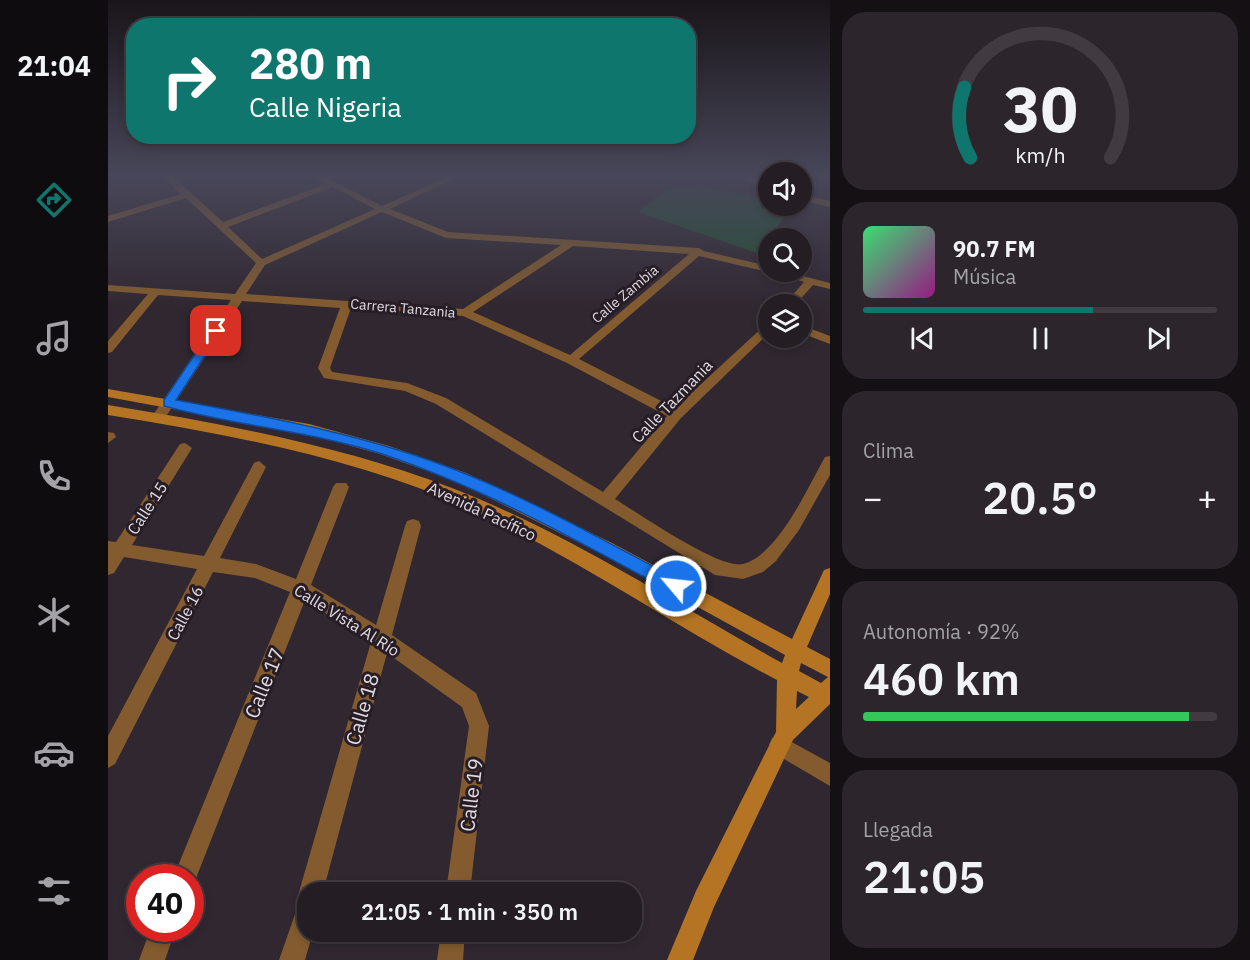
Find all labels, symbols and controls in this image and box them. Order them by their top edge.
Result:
text: 280 m [249,36,372,91]
icon: right [150,42,228,120]
text: 21:04 [17,48,91,83]
text: 30 [1003,68,1077,149]
text: Calle Nigeria [249,89,402,124]
text: km/h [1015,141,1065,169]
map controls [758,162,812,348]
button: sound [758,162,812,216]
icon: directions [33,179,75,221]
button: search [758,228,812,282]
text: 90.7 FM [953,234,1036,263]
street label: Calle Zambia [588,261,662,327]
text: Música [953,263,1016,290]
street label: Carrera Tanzania [350,294,457,322]
button: layers [758,294,812,348]
pin [190,305,241,356]
icon: arrive [199,314,232,347]
icon: music [33,317,75,359]
icon: previous [906,322,939,355]
icon: pause [1024,322,1057,355]
icon: next [1142,322,1175,355]
street label: Calle Tazmania [627,355,717,447]
text: Clima [863,437,914,464]
icon: phone [33,455,75,497]
text: 20.5° [982,468,1098,526]
text: − [863,476,883,519]
text: + [1197,476,1217,519]
street label: Avenida Pacífico [425,477,539,545]
street label: Calle 15 [123,478,171,538]
position arrow [644,554,708,618]
street label: Calle Vista Al Río [291,580,403,660]
street label: Calle 16 [162,582,208,644]
icon: climate [33,594,75,636]
text: Autonomía · 92% [863,618,1020,645]
street label: Calle 17 [238,644,290,722]
text: 460 km [863,649,1020,707]
street label: Calle 18 [339,670,385,748]
icon: car [33,732,75,774]
street label: Calle 19 [453,757,489,833]
text: Llegada [863,816,933,843]
text: 21:05 [863,847,985,905]
speed limit sign: 40 [126,864,204,942]
icon: filters [33,870,75,912]
text: 21:05 · 1 min · 350 m [361,897,578,926]

